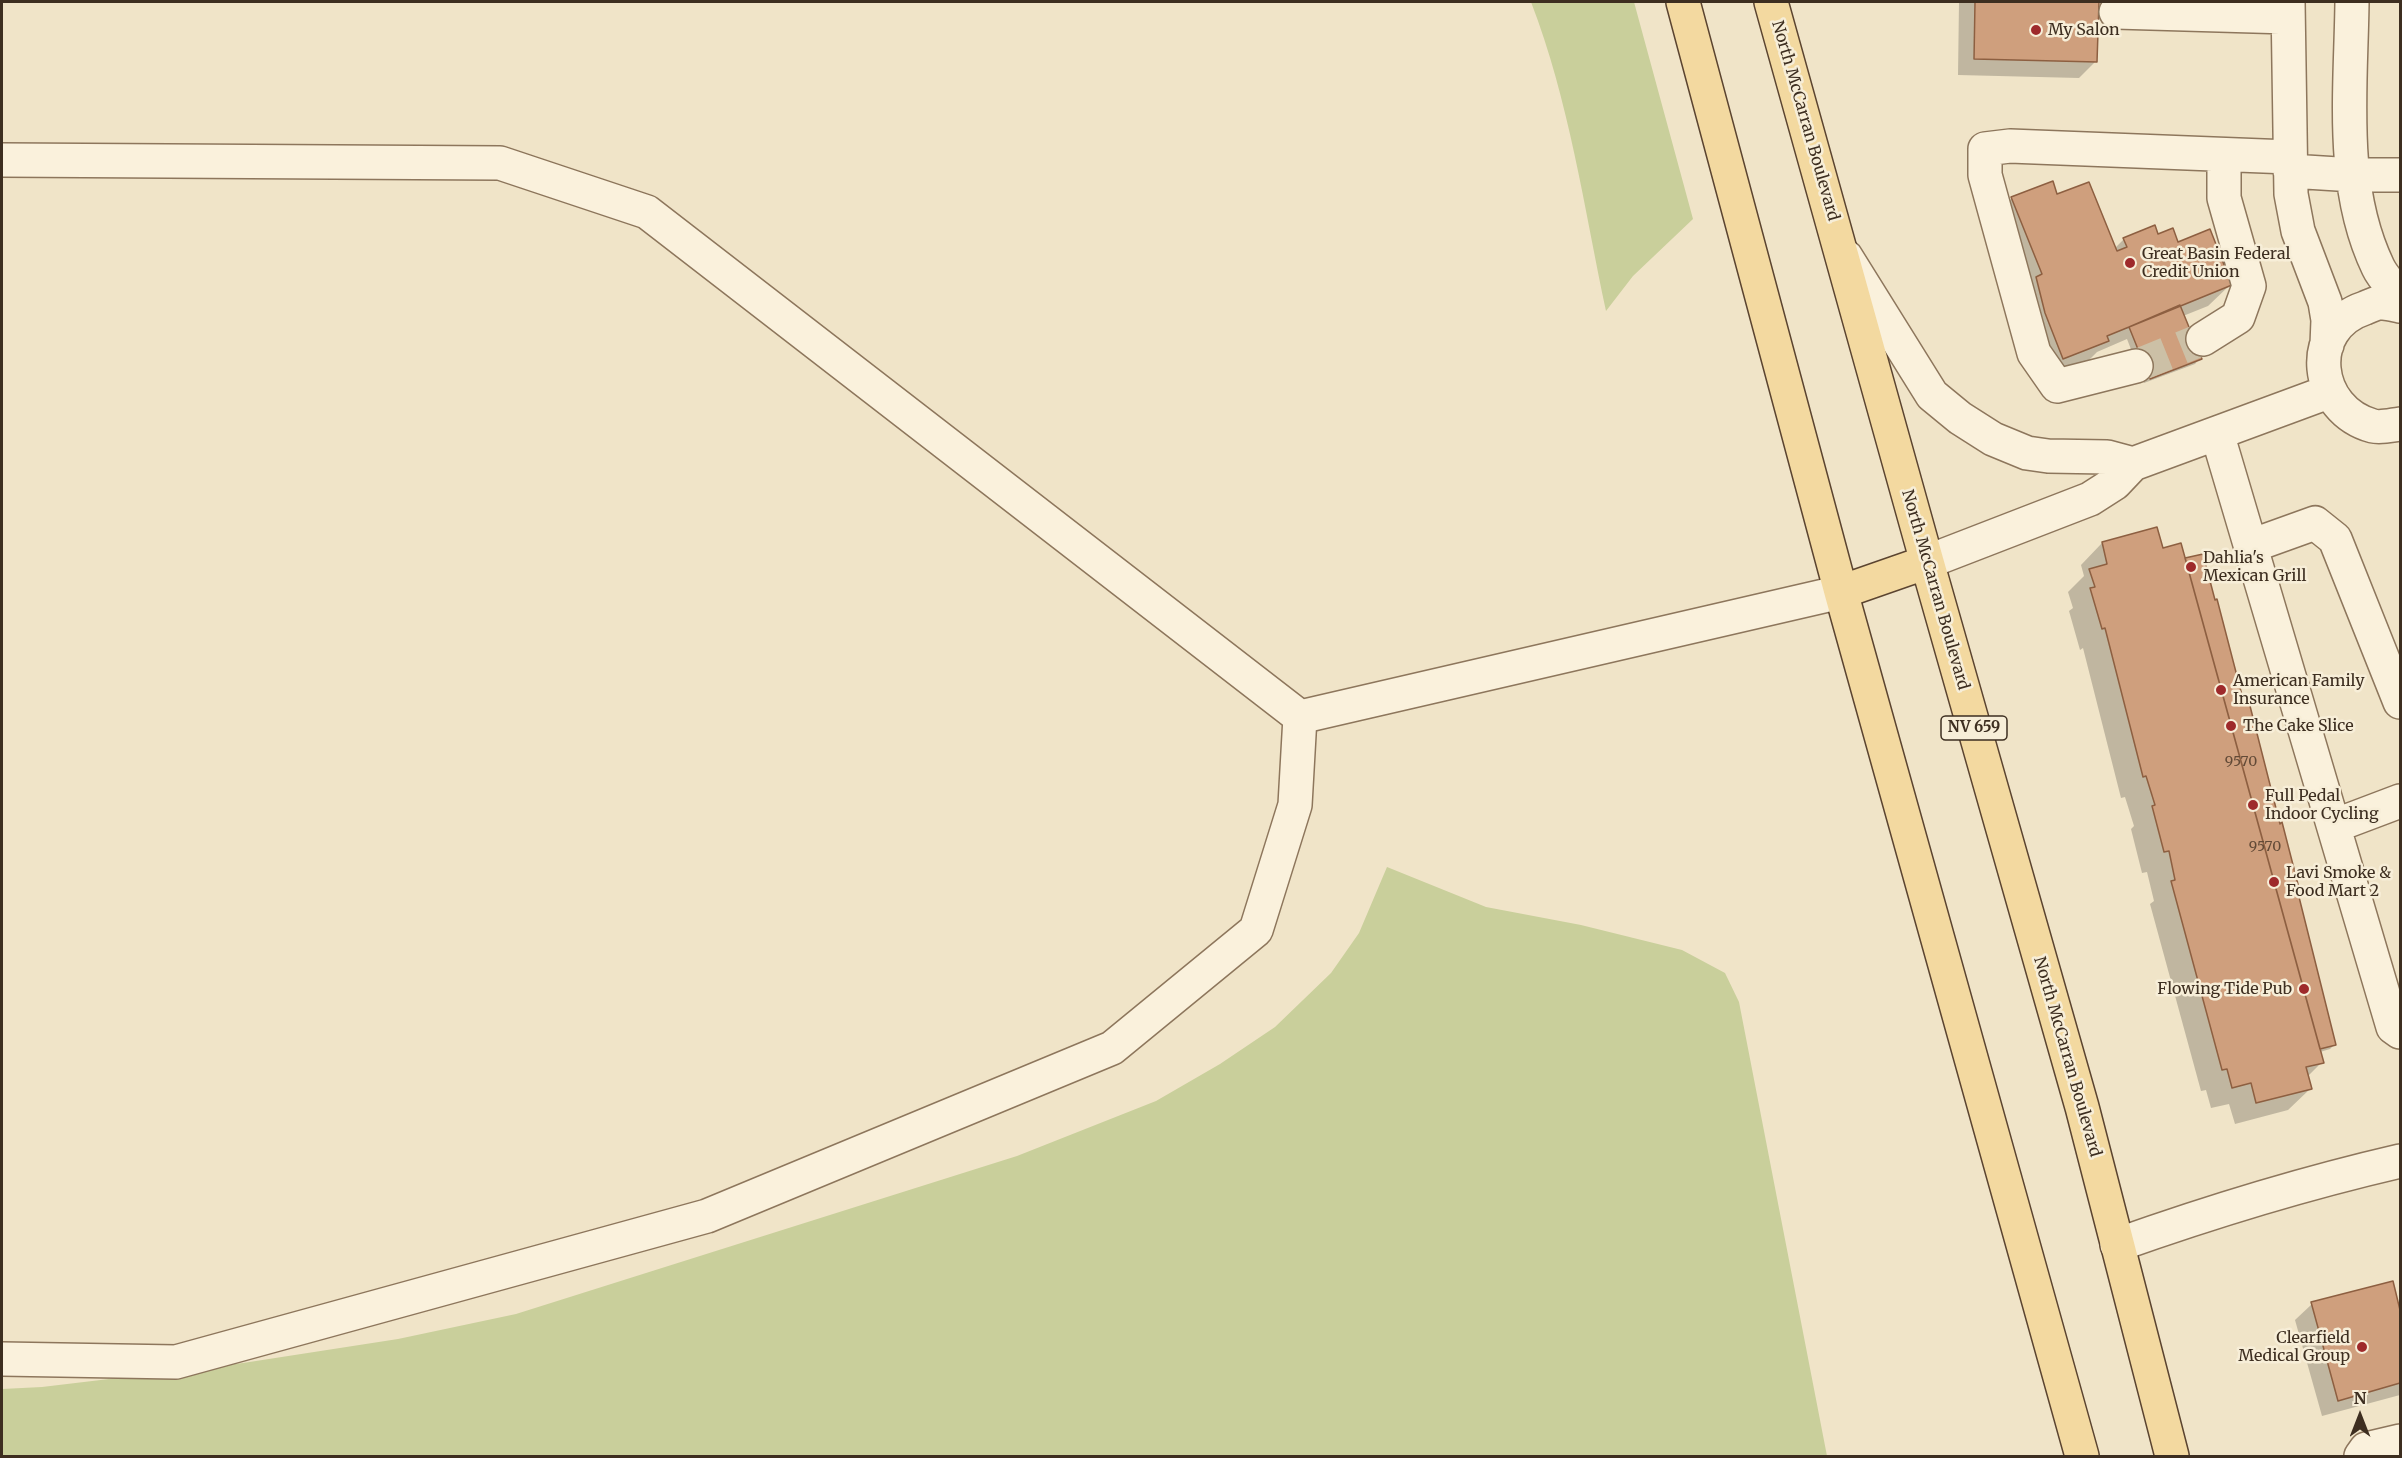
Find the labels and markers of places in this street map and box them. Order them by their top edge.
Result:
place label: My Salon [2048,20,2120,40]
marker: My Salon [2029,23,2043,37]
place label: Great Basin Federal Credit Union [2142,244,2291,282]
marker: Great Basin Federal Credit Union [2123,256,2137,270]
place label: Dahlia's Mexican Grill [2203,548,2306,586]
marker: Dahlia's Mexican Grill [2184,560,2198,574]
place label: American Family Insurance [2233,671,2364,709]
marker: American Family Insurance [2214,683,2228,697]
place label: The Cake Slice [2243,716,2354,736]
marker: The Cake Slice [2224,719,2238,733]
place label: Full Pedal Indoor Cycling [2265,786,2379,824]
marker: Full Pedal Indoor Cycling [2246,798,2260,812]
place label: Lavi Smoke & Food Mart 2 [2286,863,2391,901]
marker: Lavi Smoke & Food Mart 2 [2267,875,2281,889]
place label: Flowing Tide Pub [2157,979,2292,999]
marker: Flowing Tide Pub [2297,982,2311,996]
place label: Clearfield Medical Group [2238,1328,2350,1366]
marker: Clearfield Medical Group [2355,1340,2369,1354]

